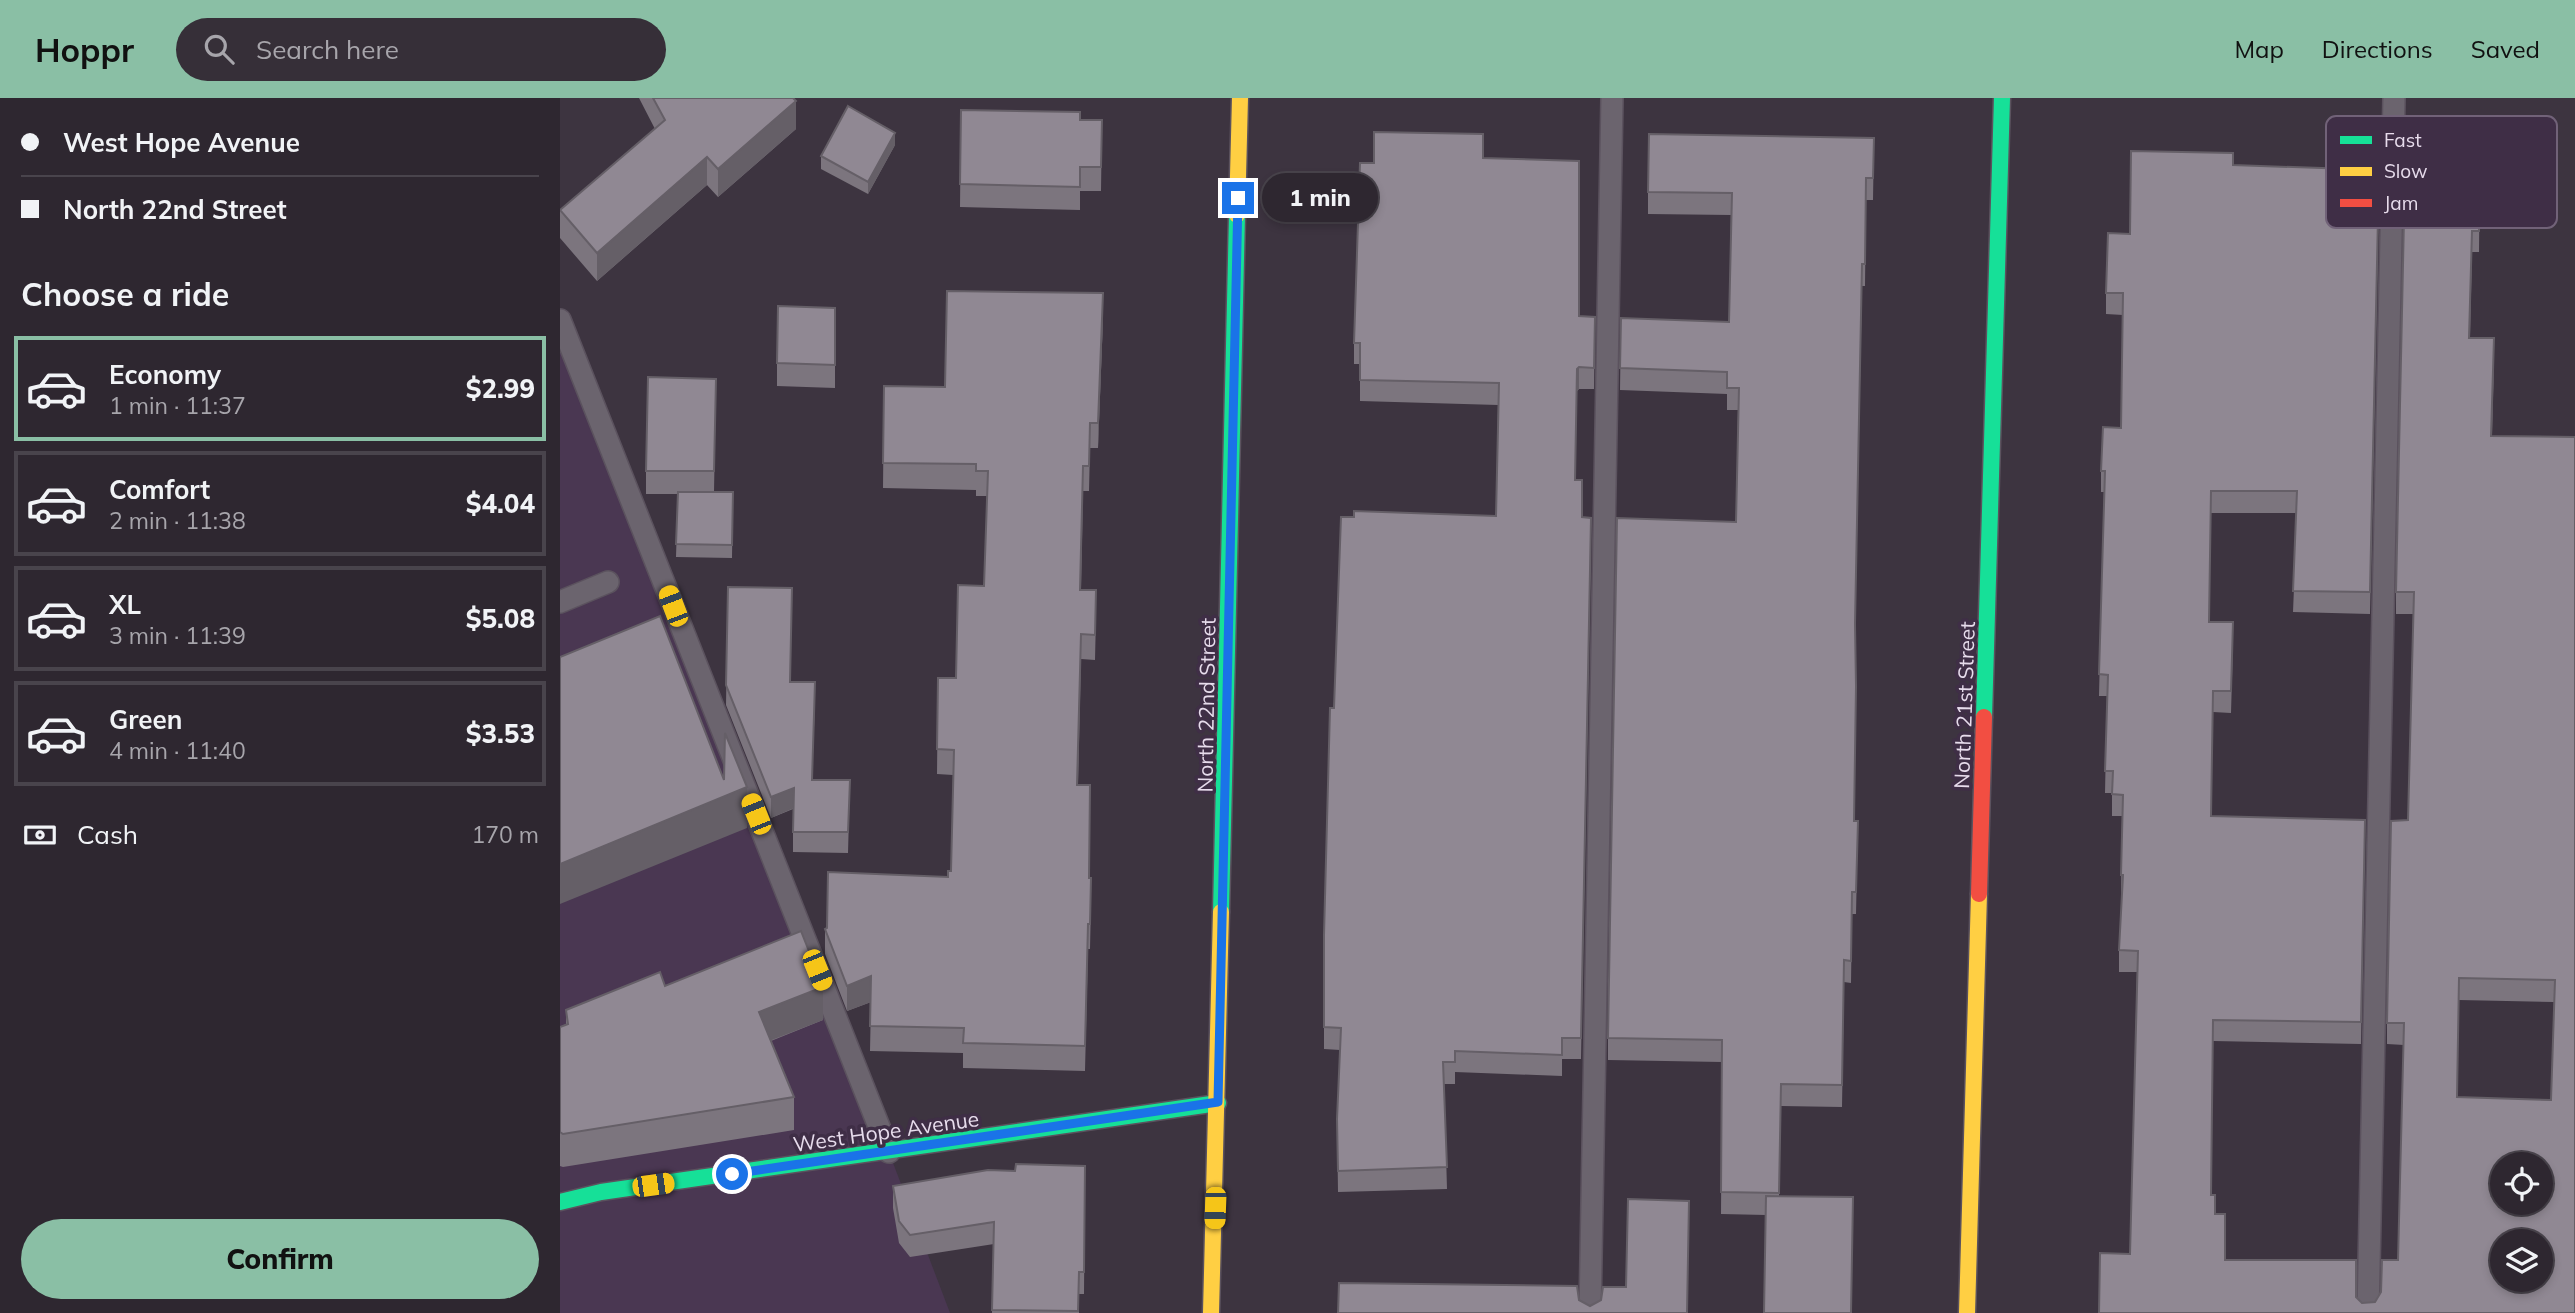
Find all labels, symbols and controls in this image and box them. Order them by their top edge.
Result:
search box [176,18,666,81]
text: Hoppr [35,29,134,70]
icon: search [200,30,238,68]
text: Search here [256,33,399,66]
text: Map [2234,34,2284,64]
text: Directions [2322,34,2433,64]
text: Saved [2471,34,2540,64]
legend [2326,116,2557,228]
text: West Hope Avenue [63,126,300,159]
text: Fast [2384,128,2422,152]
text: Slow [2384,159,2428,183]
callout: 1 min [1262,174,1378,222]
route end [1222,182,1254,214]
text: 1 min [1289,183,1351,212]
text: Jam [2384,191,2418,215]
text: North 22nd Street [63,193,287,226]
text: Choose a ride [21,274,229,314]
icon: car [25,357,88,420]
text: Economy [109,358,221,391]
text: $2.99 [466,372,535,405]
text: 1 min · 11:37 [109,391,246,420]
icon: car [25,472,88,535]
text: Comfort [109,473,210,506]
text: $4.04 [466,487,535,520]
text: 2 min · 11:38 [109,506,246,535]
car [656,583,691,629]
icon: car [25,587,88,650]
text: XL [109,588,141,621]
text: $5.08 [466,602,535,635]
street label: North 22nd Street [1191,617,1221,793]
text: 3 min · 11:39 [109,621,246,650]
street label: North 21st Street [1948,621,1980,789]
icon: car [25,702,88,765]
text: Green [109,703,182,736]
text: $3.53 [466,717,535,750]
text: 4 min · 11:40 [109,736,246,765]
car [739,791,774,837]
icon: cash [21,816,59,854]
text: Cash [77,818,138,851]
text: 170 m [471,820,539,849]
car [800,947,835,993]
street label: West Hope Avenue [791,1105,981,1157]
map controls [2490,1152,2553,1292]
button: locate [2490,1152,2553,1215]
route start [716,1158,748,1190]
car [631,1172,676,1198]
car [1204,1187,1227,1229]
button: Confirm [21,1219,539,1299]
button: layers [2490,1229,2553,1292]

